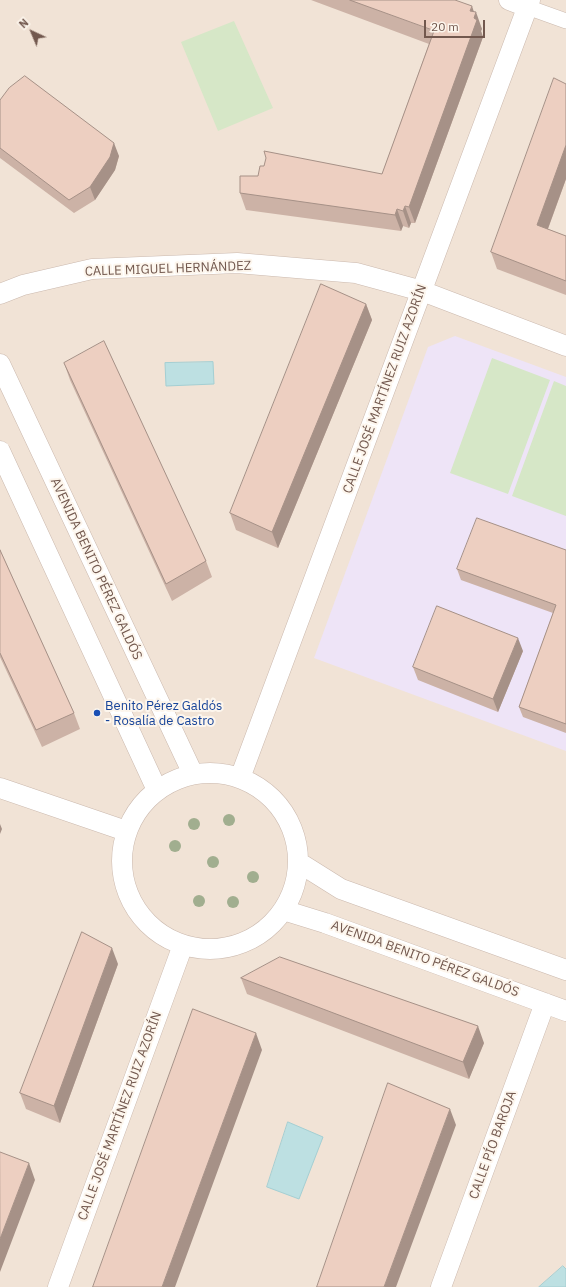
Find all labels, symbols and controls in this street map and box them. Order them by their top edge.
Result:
north arrow [12,12,52,52]
scale bar [426,12,487,38]
text: N [16,16,31,31]
text: 20 m [431,19,459,34]
street label: CALLE MIGUEL HERNÁNDEZ [85,258,251,280]
street label: CALLE JOSÉ MARTÍNEZ RUIZ AZORÍN [340,282,430,496]
street label: AVENIDA BENITO PÉREZ GALDÓS [47,476,145,662]
place label: Benito Pérez Galdós - Rosalía de Castro [105,698,222,729]
marker: Benito Pérez Galdós - Rosalía de Castro [92,708,102,718]
street label: AVENIDA BENITO PÉREZ GALDÓS [329,918,521,1000]
street label: CALLE JOSÉ MARTÍNEZ RUIZ AZORÍN [75,1009,165,1223]
street label: CALLE PÍO BAROJA [466,1089,520,1201]

